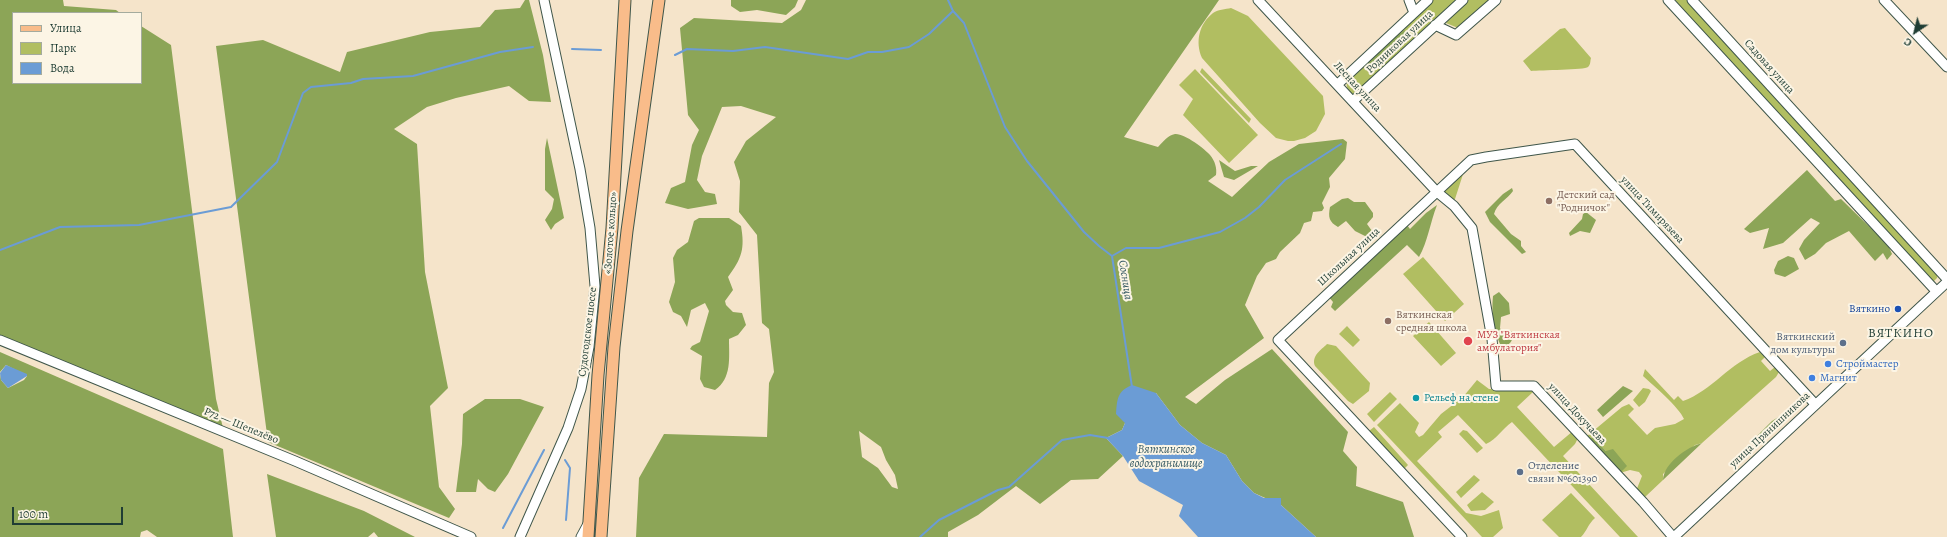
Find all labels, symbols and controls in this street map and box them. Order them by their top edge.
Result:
street label: Родниковая улица [1364,8,1436,76]
legend [12,12,142,84]
north arrow [1895,12,1935,52]
text: Улица [50,20,81,36]
text: С [1901,34,1915,50]
street label: Садовая улица [1741,37,1797,97]
text: Парк [50,40,76,56]
street label: Лесная улица [1330,59,1384,115]
text: Вода [50,60,75,76]
street label: улица Тимирязева [1617,174,1687,246]
place label: Детский сад "Родничок" [1557,188,1615,214]
street label: «Золотое кольцо» [602,191,620,275]
marker: Детский сад "Родничок" [1544,196,1554,206]
street label: Школьная улица [1315,225,1383,289]
water label: Сосница [1115,259,1135,301]
street label: Судогодское шоссе [576,286,600,378]
place label: Вяткино [1849,302,1890,316]
marker: Вяткино [1893,304,1903,314]
place label: Вяткинская средняя школа [1396,308,1467,334]
marker: Вяткинская средняя школа [1383,316,1393,326]
district label: ВЯТКИНО [1868,326,1934,342]
place label: МУЗ "Вяткинская амбулатория" [1477,328,1560,354]
place label: Вяткинский дом культуры [1771,330,1835,356]
marker: МУЗ "Вяткинская амбулатория" [1462,335,1474,347]
marker: Вяткинский дом культуры [1838,338,1848,348]
place label: Строймастер [1836,357,1898,371]
marker: Строймастер [1823,359,1833,369]
place label: Магнит [1820,371,1857,385]
marker: Магнит [1807,373,1817,383]
street label: улица Докучаева [1545,381,1609,447]
street label: улица Прянишникова [1727,389,1813,471]
place label: Рельеф на стене [1424,391,1498,405]
marker: Рельеф на стене [1411,393,1421,403]
street label: Р72 — Шепелёво [202,405,280,447]
water label: Вяткинское водохранилище [1130,443,1202,471]
place label: Отделение связи №601390 [1528,459,1597,485]
marker: Отделение связи №601390 [1515,467,1525,477]
scale bar [14,499,125,525]
text: 100 m [19,506,48,522]

